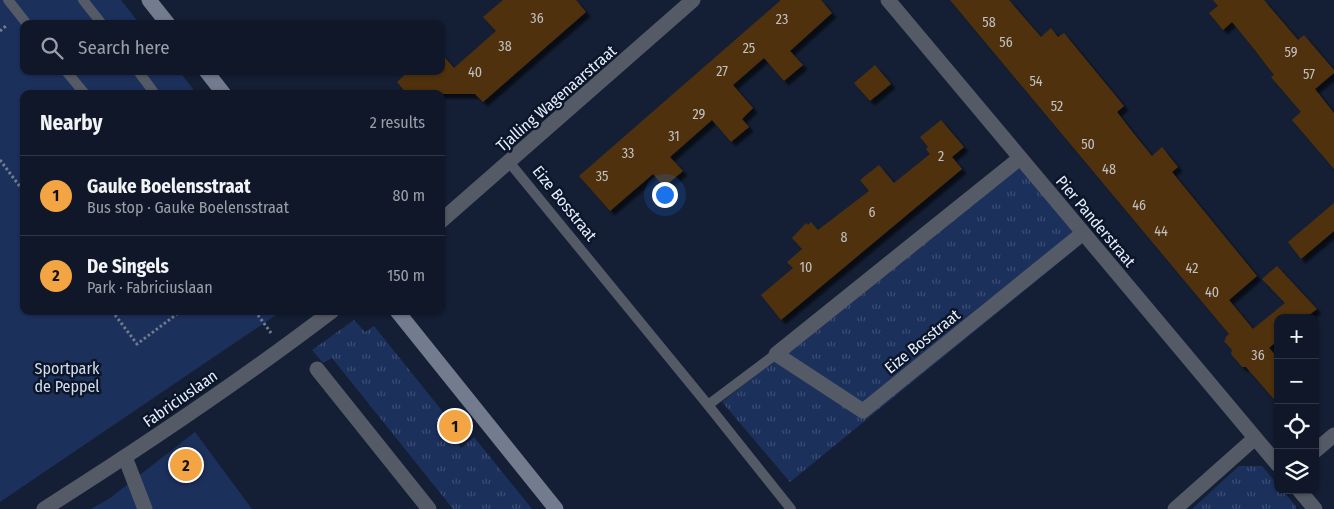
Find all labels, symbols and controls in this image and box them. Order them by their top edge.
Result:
house number: 36 [530,10,544,27]
house number: 23 [776,11,788,28]
house number: 58 [982,14,996,31]
search box [20,20,445,75]
icon: search [38,34,66,62]
house number: 56 [999,34,1013,51]
text: Search here [78,36,170,59]
house number: 38 [498,38,512,55]
house number: 25 [743,40,755,57]
street label: Tjalling Wagenaarstraat [493,41,621,156]
house number: 59 [1284,44,1298,61]
house number: 27 [716,63,728,80]
house number: 40 [468,64,482,81]
house number: 57 [1303,66,1315,83]
house number: 54 [1029,73,1043,90]
house number: 52 [1051,98,1063,115]
house number: 29 [693,106,706,123]
text: Nearby [40,110,102,136]
text: 2 results [370,113,425,132]
house number: 31 [668,128,680,145]
house number: 50 [1081,136,1095,153]
house number: 33 [622,145,634,162]
house number: 2 [938,148,944,165]
house number: 48 [1102,161,1116,178]
street label: Eize Bosstraat [529,162,601,245]
house number: 35 [596,168,608,185]
street label: Pier Panderstraat [1052,172,1140,271]
text: Gauke Boelensstraat [87,175,251,198]
your location [652,182,678,208]
text: 1 [53,186,59,205]
text: 80 m [393,186,425,205]
house number: 46 [1132,197,1146,214]
text: Bus stop · Gauke Boelensstraat [87,198,289,217]
house number: 6 [869,204,876,221]
house number: 44 [1154,223,1168,240]
house number: 8 [841,229,848,246]
text: De Singels [87,255,169,278]
house number: 10 [800,259,812,276]
house number: 42 [1186,260,1198,277]
text: 2 [52,266,60,285]
text: 150 m [387,266,425,285]
text: Park · Fabriciuslaan [87,278,213,297]
house number: 40 [1205,284,1219,301]
street label: Eize Bosstraat [881,305,964,377]
map controls [1274,314,1319,494]
button: + [1274,314,1319,359]
house number: 36 [1251,347,1265,364]
park label: Sportpark de Peppel [34,359,100,396]
button: − [1274,359,1319,404]
street label: Fabriciuslaan [139,366,221,431]
button: locate [1274,404,1319,449]
pin: 1 [439,407,471,445]
pin: 2 [170,446,202,484]
button: layers [1274,449,1319,494]

